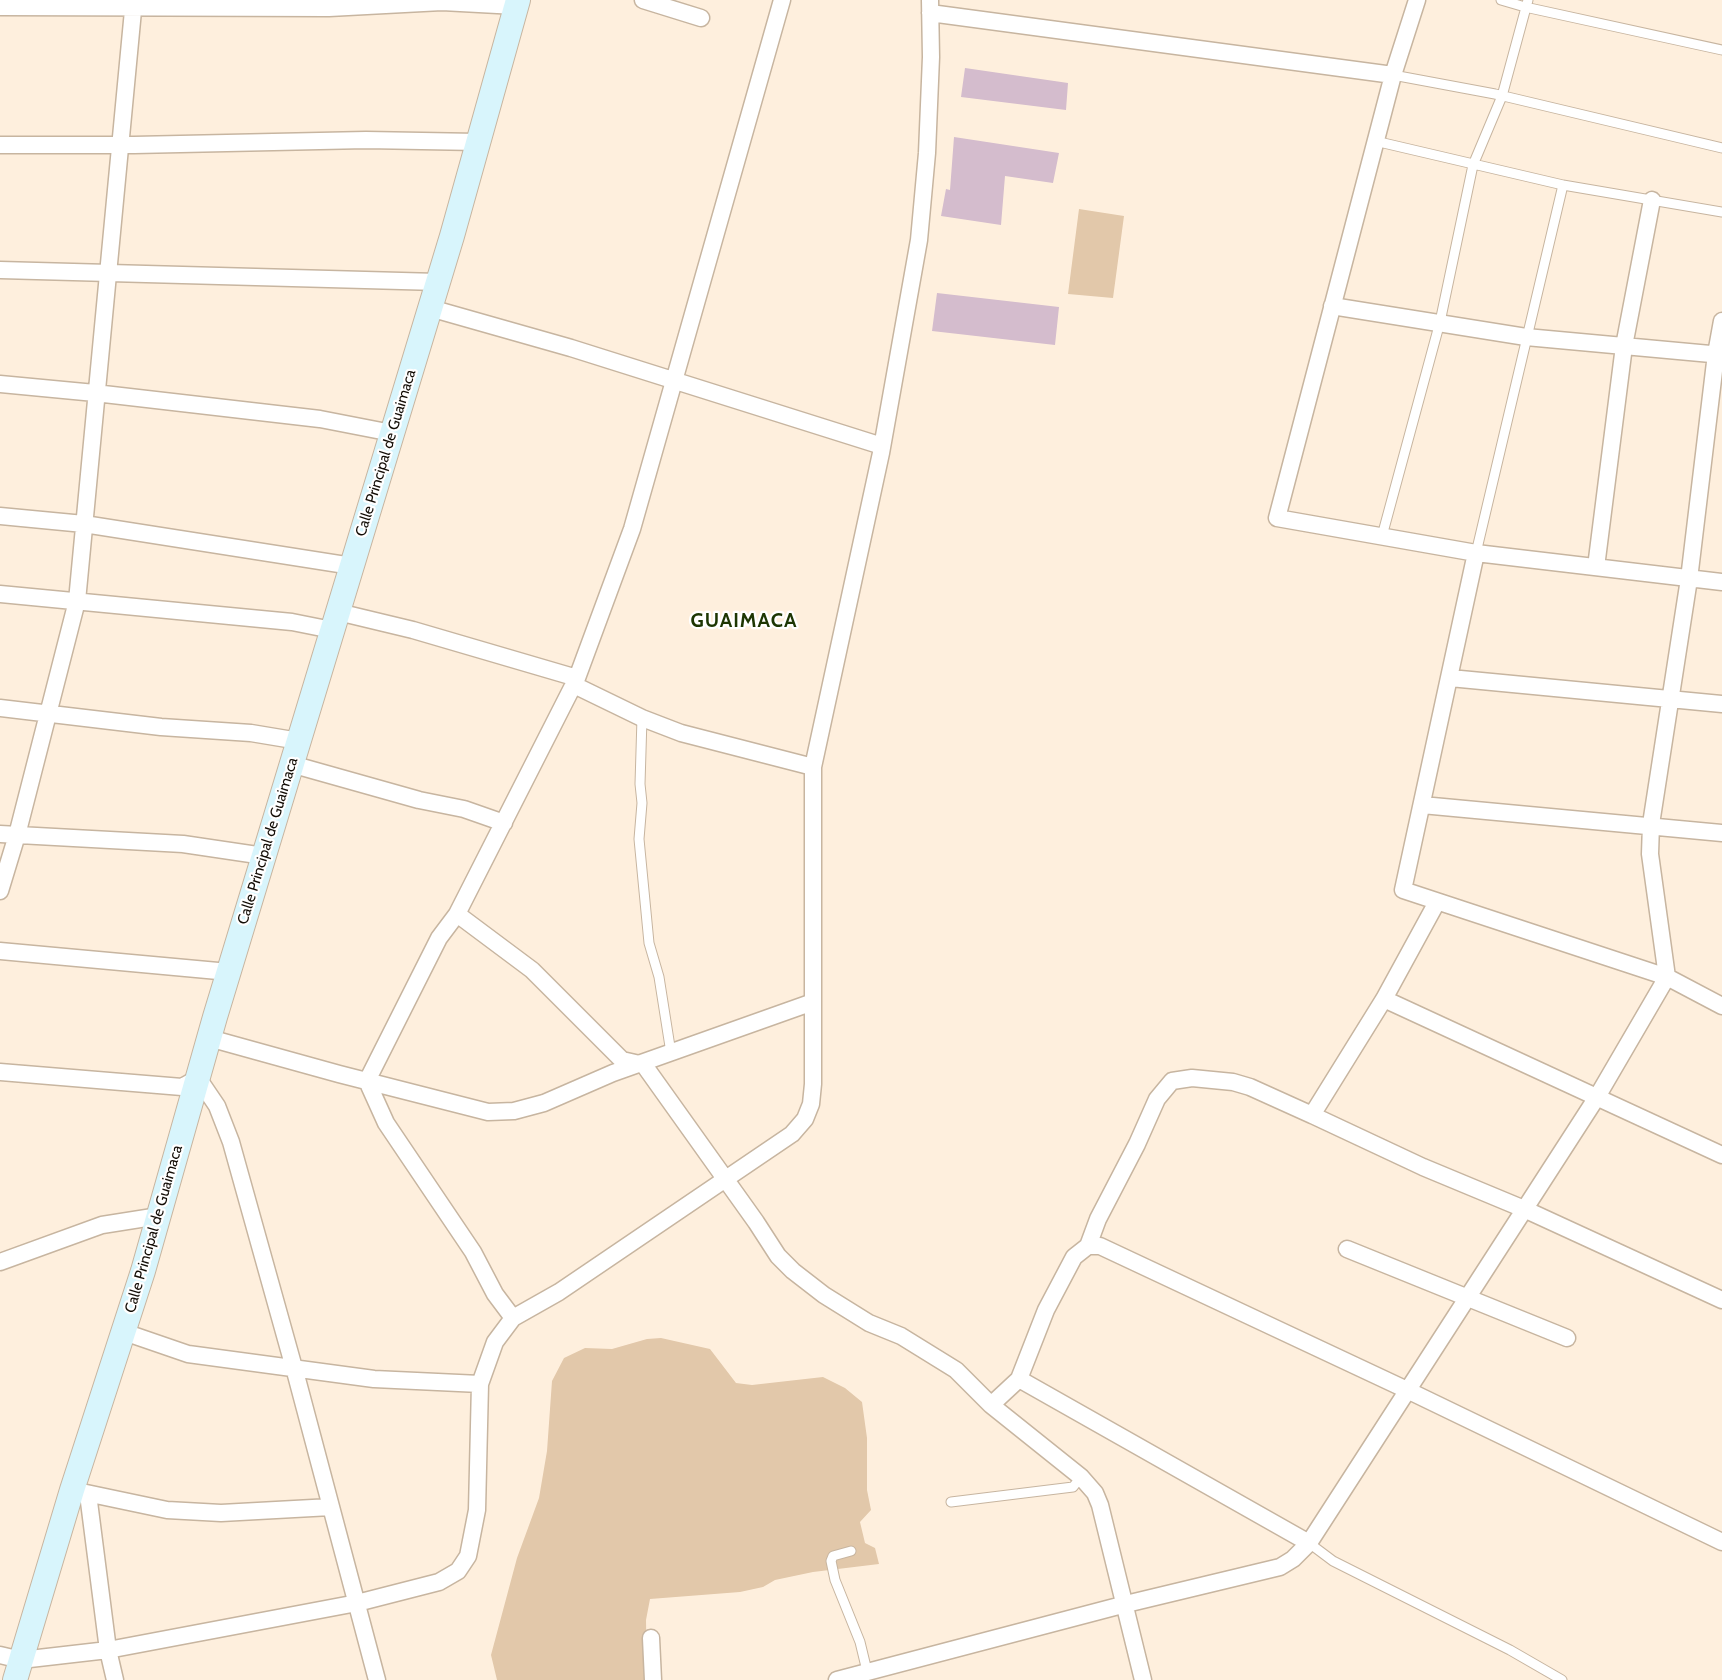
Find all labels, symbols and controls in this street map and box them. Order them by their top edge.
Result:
street label: Calle Principal de Guaimaca [352,367,420,539]
district label: GUAIMACA [690,609,798,633]
street label: Calle Principal de Guaimaca [234,755,302,927]
street label: Calle Principal de Guaimaca [121,1143,187,1315]

